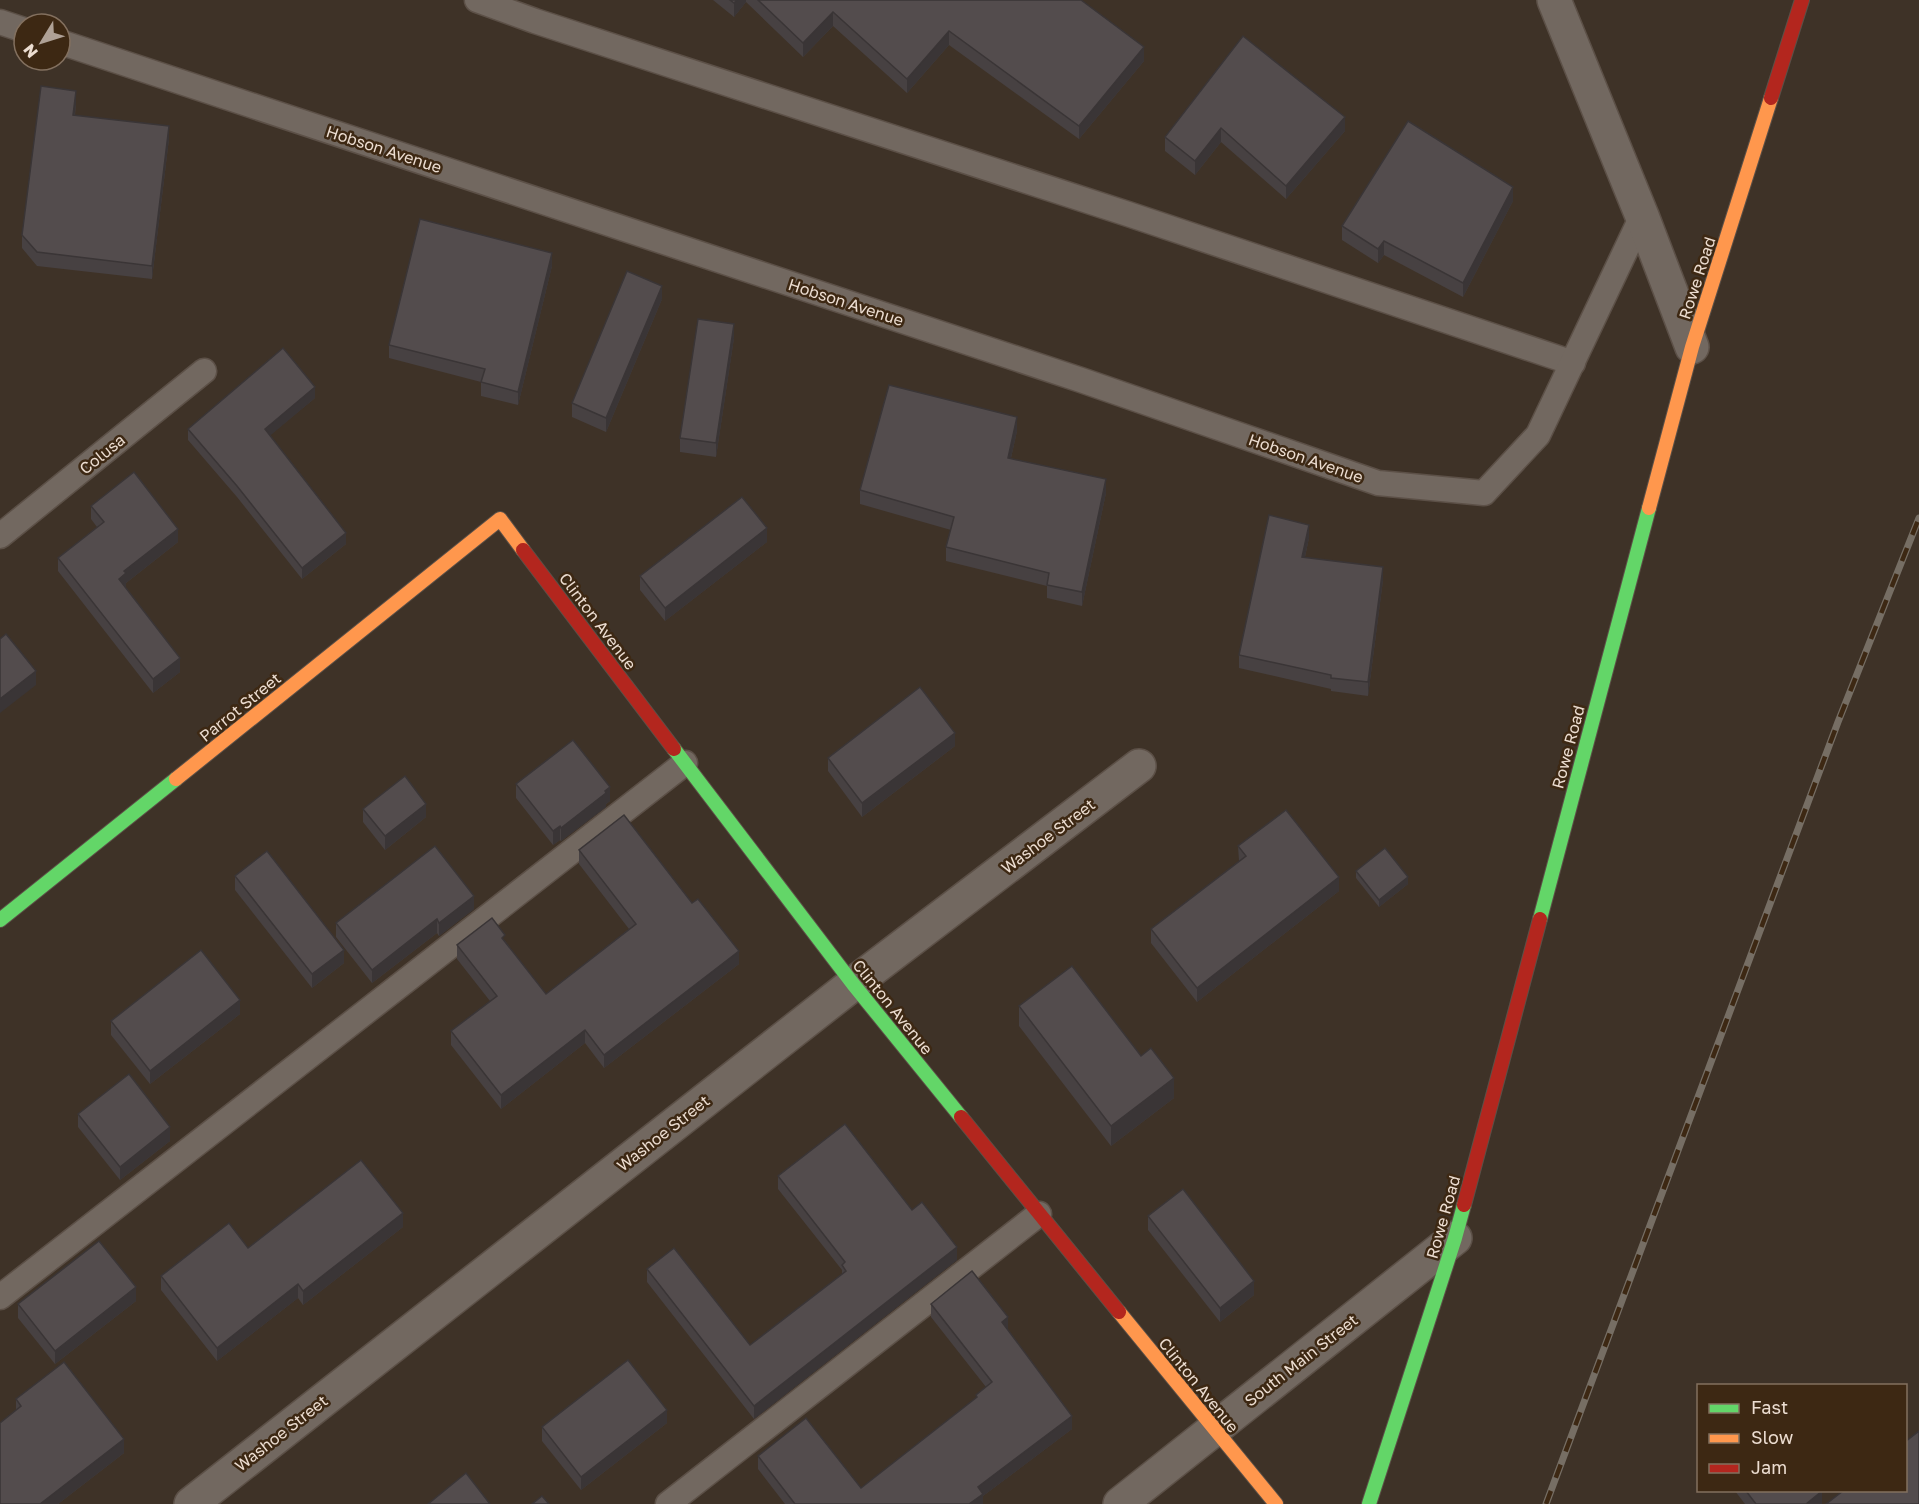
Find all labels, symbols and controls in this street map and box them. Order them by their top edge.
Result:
north arrow [12,12,72,72]
text: N [19,40,42,62]
street label: Hobson Avenue [324,121,444,177]
street label: Rowe Road [1674,234,1720,322]
street label: Hobson Avenue [786,274,906,330]
street label: Hobson Avenue [1246,429,1366,487]
street label: Colusa [75,430,129,478]
street label: Clinton Avenue [555,569,641,673]
street label: Parrot Street [195,668,285,746]
street label: Rowe Road [1547,703,1589,791]
street label: Washoe Street [997,794,1099,878]
street label: Clinton Avenue [849,956,937,1058]
street label: Washoe Street [613,1091,713,1175]
street label: Rowe Road [1422,1173,1464,1261]
street label: South Main Street [1240,1310,1362,1410]
street label: Clinton Avenue [1155,1334,1243,1436]
legend [1697,1384,1907,1492]
street label: Washoe Street [231,1391,331,1475]
text: Fast [1751,1396,1788,1418]
text: Slow [1751,1426,1794,1448]
text: Jam [1751,1456,1787,1478]

